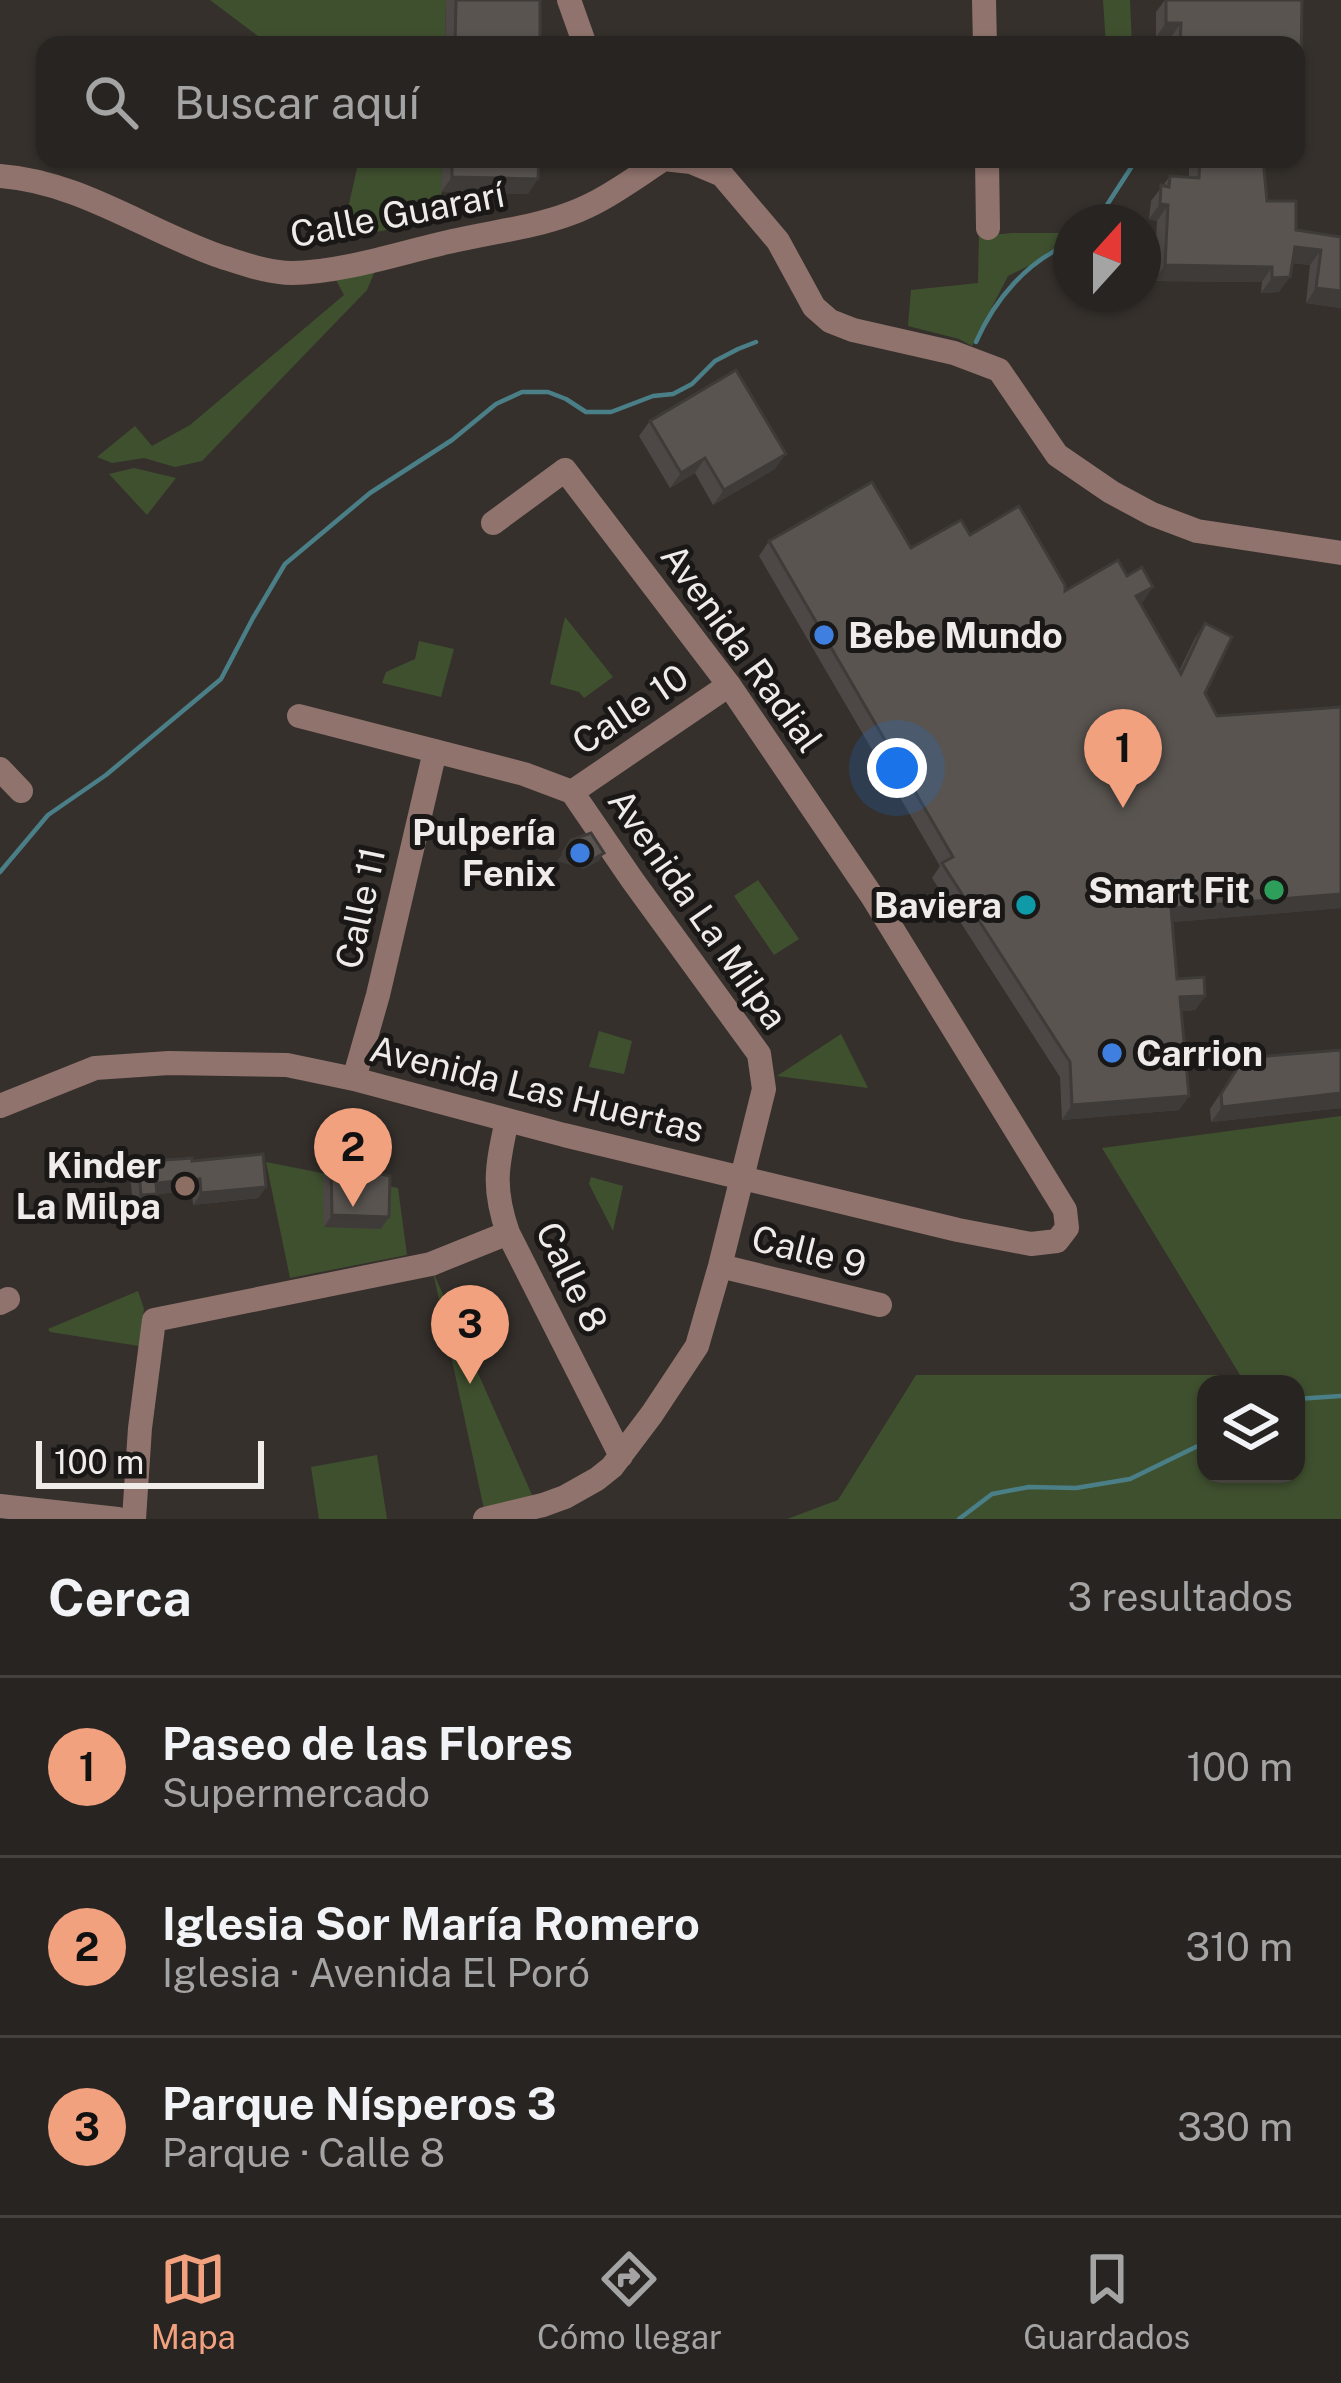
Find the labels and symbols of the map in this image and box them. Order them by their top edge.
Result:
street label: Calle Guararí [286,172,509,255]
north arrow [1053,204,1161,312]
street label: Avenida Radial [652,536,832,760]
place label: Bebe Mundo [848,614,1063,656]
marker: Bebe Mundo [811,622,837,648]
street label: Calle 10 [564,655,696,763]
pin: 1 [1084,709,1162,808]
your location [867,738,927,798]
street label: Avenida La Milpa [600,781,796,1037]
place label: Pulpería Fenix [412,811,556,894]
marker: Pulpería Fenix [567,840,593,866]
street label: Calle 11 [327,843,393,973]
place label: Smart Fit [1088,869,1250,911]
marker: Smart Fit [1261,877,1287,903]
place label: Baviera [874,884,1002,926]
marker: Baviera [1013,892,1039,918]
street label: Avenida Las Huertas [366,1027,708,1151]
place label: Carrion [1136,1032,1263,1074]
marker: Carrion [1099,1040,1125,1066]
pin: 2 [314,1108,392,1207]
place label: Kinder La Milpa [15,1144,161,1227]
marker: Kinder La Milpa [172,1173,198,1199]
street label: Calle 8 [527,1215,617,1339]
street label: Calle 9 [748,1217,870,1285]
pin: 3 [431,1285,509,1384]
scale bar [36,1435,264,1488]

